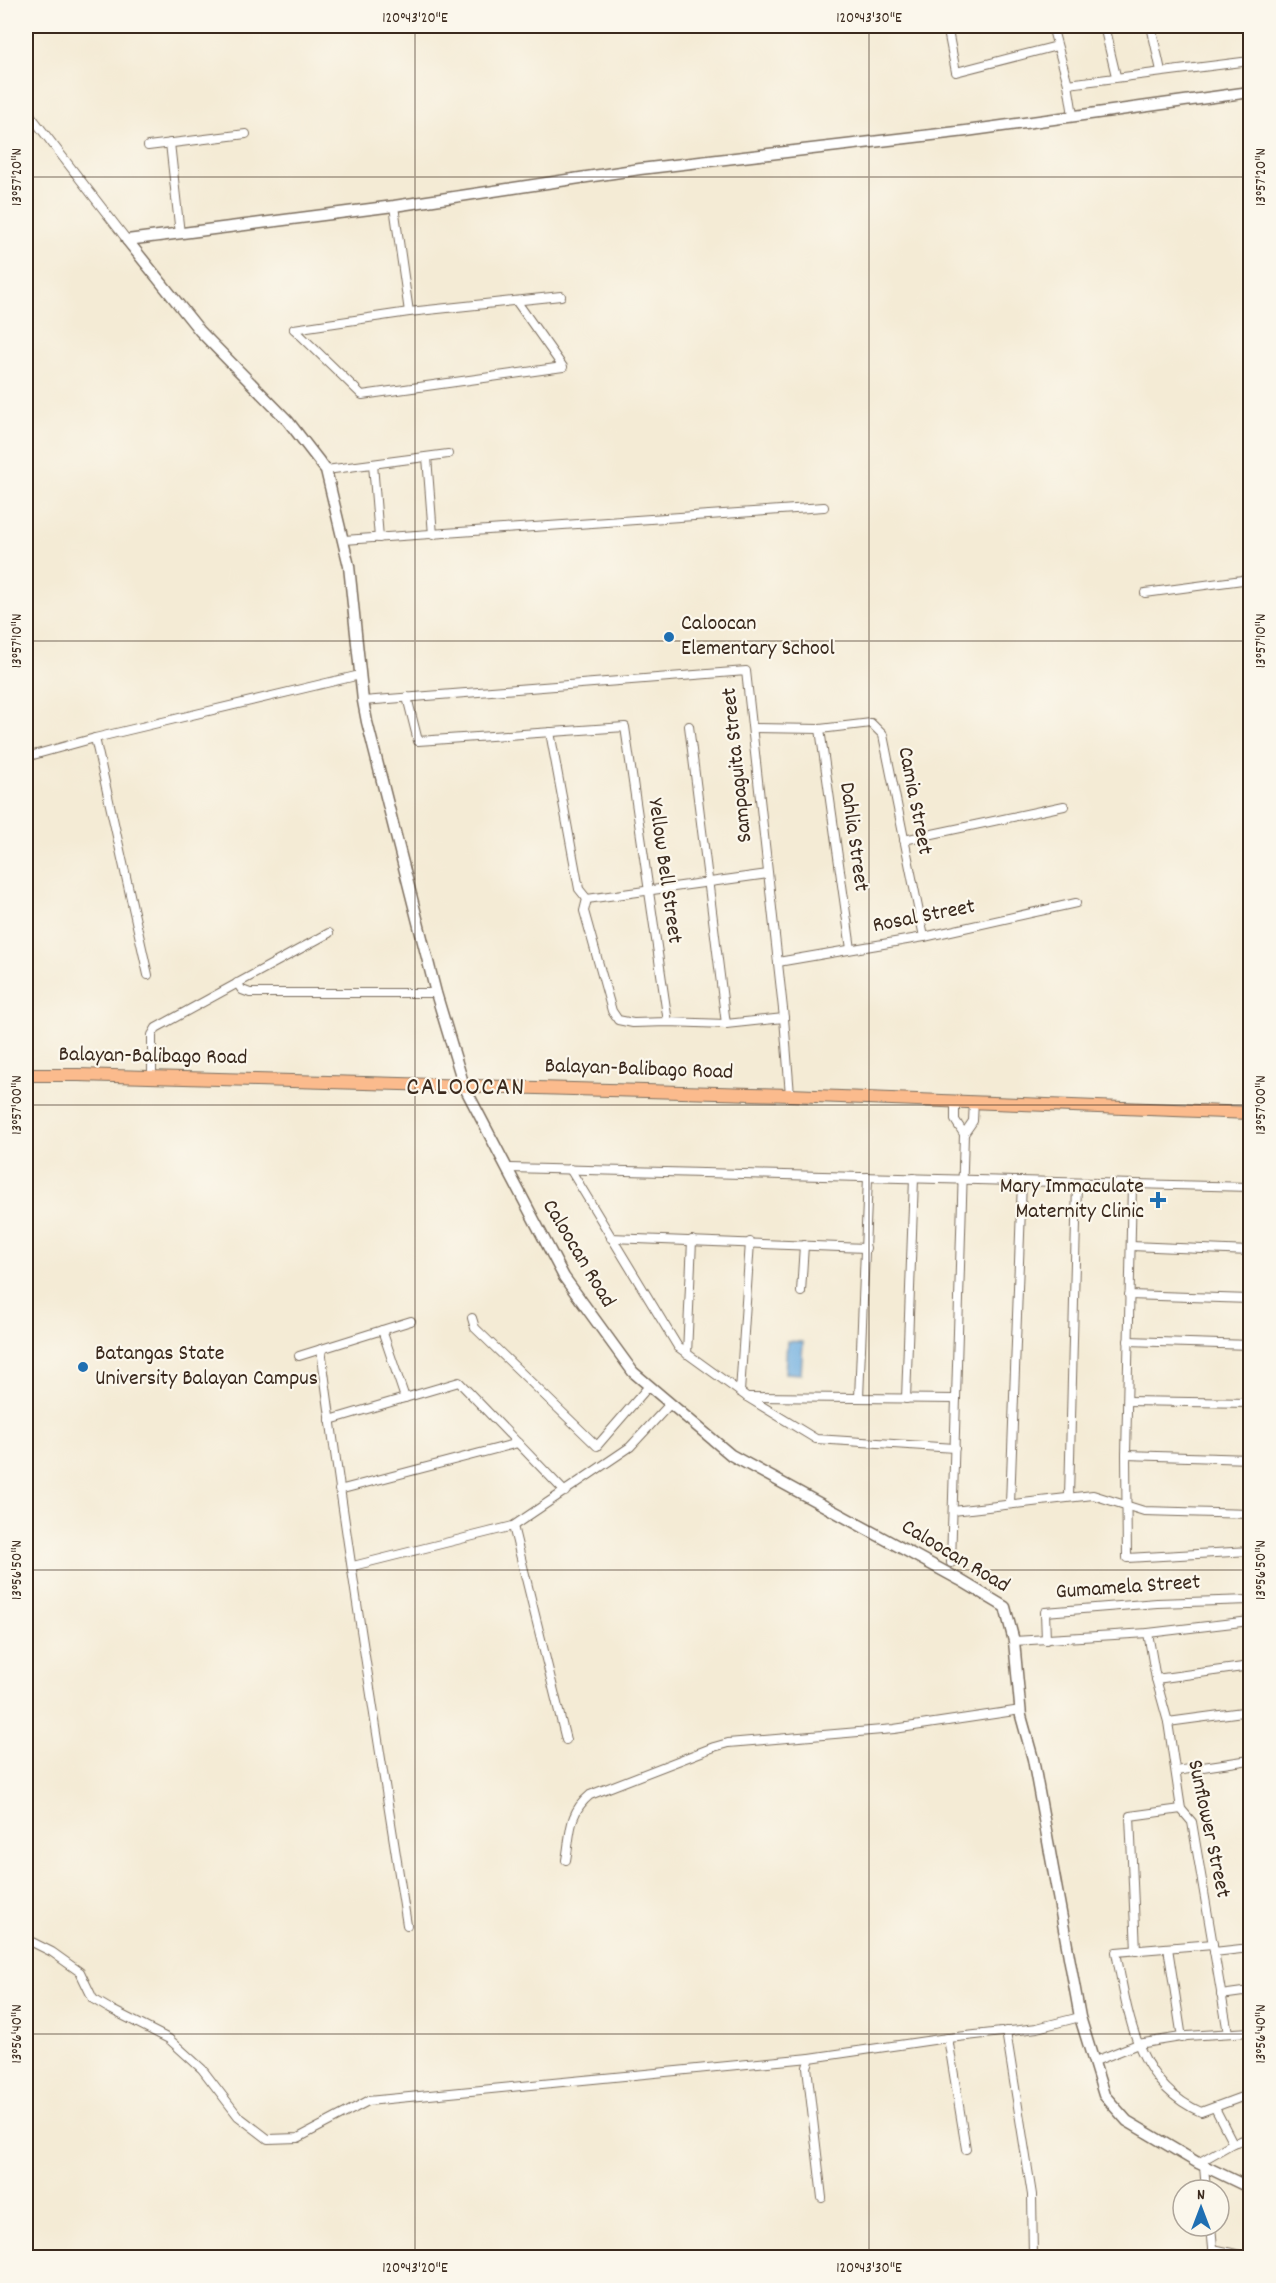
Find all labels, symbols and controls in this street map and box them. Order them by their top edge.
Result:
text: 120°43'20"E [382,8,448,30]
text: 120°43'30"E [836,8,902,30]
text: 13°57'20"N [7,148,29,206]
text: 13°57'20"N [1251,148,1273,206]
place label: Caloocan Elementary School [681,609,835,665]
text: 13°57'10"N [7,614,29,668]
text: 13°57'10"N [1251,614,1273,668]
marker: Caloocan Elementary School [662,630,676,644]
street label: Sampaguita Street [714,686,762,844]
street label: Camia Street [888,744,940,858]
street label: Dahlia Street [830,780,876,894]
street label: Yellow Bell Street [638,796,690,946]
street label: Rosal Street [870,892,978,942]
street label: Balayan-Balibago Road [58,1040,248,1074]
street label: Balayan-Balibago Road [544,1051,734,1089]
district label: CALOOCAN [406,1070,526,1107]
text: 13°57'00"N [7,1075,29,1135]
text: 13°57'00"N [1251,1075,1273,1135]
place label: Mary Immaculate Maternity Clinic [1000,1172,1144,1228]
marker: Mary Immaculate Maternity Clinic [1149,1191,1167,1209]
street label: Caloocan Road [533,1194,623,1314]
place label: Batangas State University Balayan Campus [95,1339,318,1395]
marker: Batangas State University Balayan Campus [76,1360,90,1374]
street label: Caloocan Road [895,1512,1015,1602]
text: 13°56'50"N [7,1540,29,1600]
text: 13°56'50"N [1251,1540,1273,1600]
street label: Gumamela Street [1055,1567,1201,1609]
street label: Sunflower Street [1178,1757,1238,1901]
text: 13°56'40"N [7,2004,29,2064]
text: 13°56'40"N [1251,2004,1273,2064]
north arrow [1171,2178,1231,2238]
text: N [1197,2184,1205,2207]
text: 120°43'20"E [382,2258,448,2280]
text: 120°43'30"E [836,2258,902,2280]

